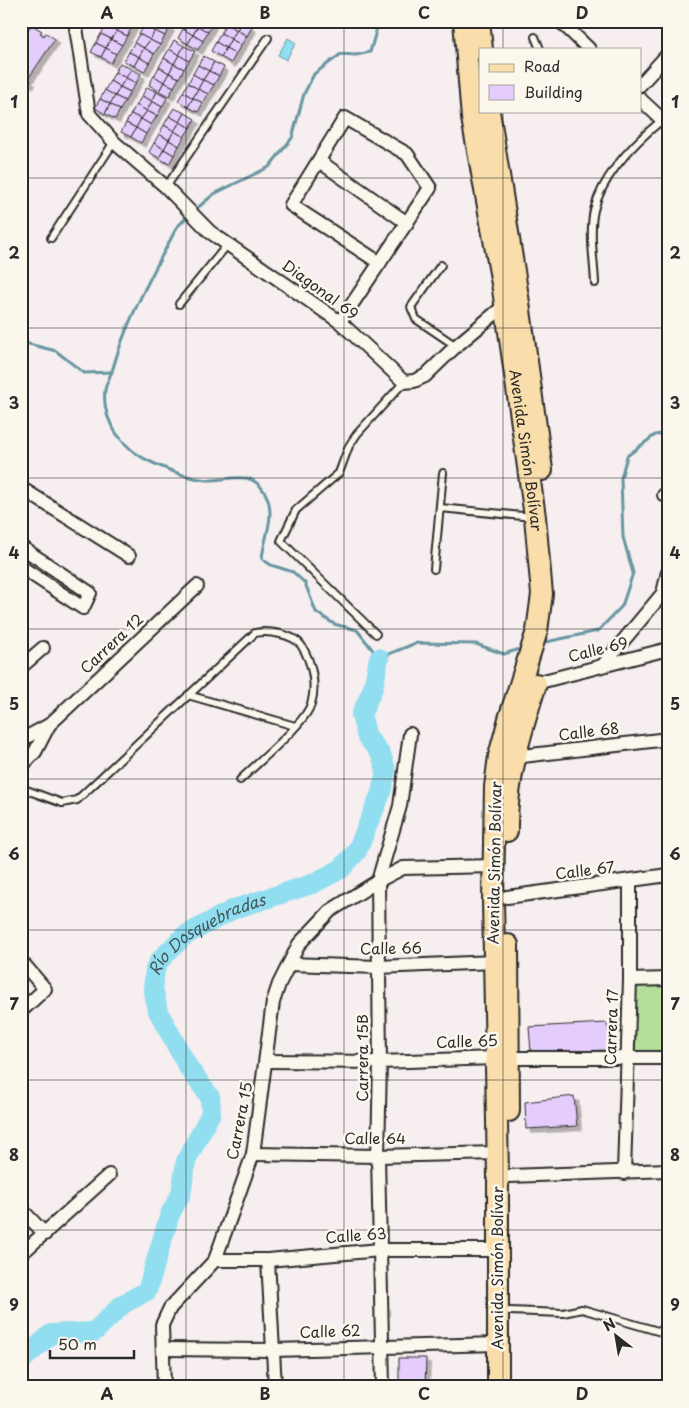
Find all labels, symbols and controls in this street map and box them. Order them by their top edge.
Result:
text: A [101,0,114,24]
text: B [260,0,271,24]
text: C [418,0,430,24]
text: D [576,0,588,24]
legend [479,48,642,112]
text: Road [524,54,560,77]
text: Building [524,80,583,103]
text: 1 [10,89,18,113]
text: 1 [671,89,679,113]
text: 2 [8,240,20,264]
text: 2 [669,240,681,264]
street label: Diagonal 69 [278,253,364,324]
street label: Avenida Simón Bolívar [504,368,549,532]
text: 3 [9,390,19,414]
text: 3 [670,390,680,414]
text: 4 [9,540,20,564]
text: 4 [670,540,681,564]
street label: Carrera 12 [74,607,148,678]
street label: Calle 69 [565,630,630,667]
text: 5 [9,691,19,715]
text: 5 [670,691,680,715]
street label: Calle 68 [557,715,620,746]
street label: Avenida Simón Bolívar [481,781,506,945]
text: 6 [8,841,20,865]
text: 6 [669,841,681,865]
street label: Calle 67 [554,854,616,885]
water label: Río Dosquebradas [141,886,270,979]
street label: Calle 66 [360,935,422,960]
street label: Carrera 17 [598,988,623,1066]
text: 7 [9,991,19,1015]
text: 7 [670,991,680,1015]
street label: Carrera 15B [350,1014,373,1102]
street label: Calle 65 [436,1028,498,1053]
street label: Carrera 15 [220,1080,257,1162]
street label: Calle 64 [344,1126,406,1149]
text: 8 [9,1142,19,1166]
text: 8 [670,1142,680,1166]
street label: Avenida Simón Bolívar [485,1186,508,1350]
street label: Calle 63 [324,1221,387,1248]
text: 9 [9,1292,19,1316]
text: 9 [670,1292,680,1316]
north arrow [592,1310,642,1360]
text: N [599,1313,619,1336]
street label: Calle 62 [299,1318,361,1343]
scale bar [50,1328,134,1360]
text: 50 m [58,1332,97,1355]
text: A [101,1381,114,1405]
text: B [260,1381,271,1405]
text: C [418,1381,430,1405]
text: D [576,1381,588,1405]

